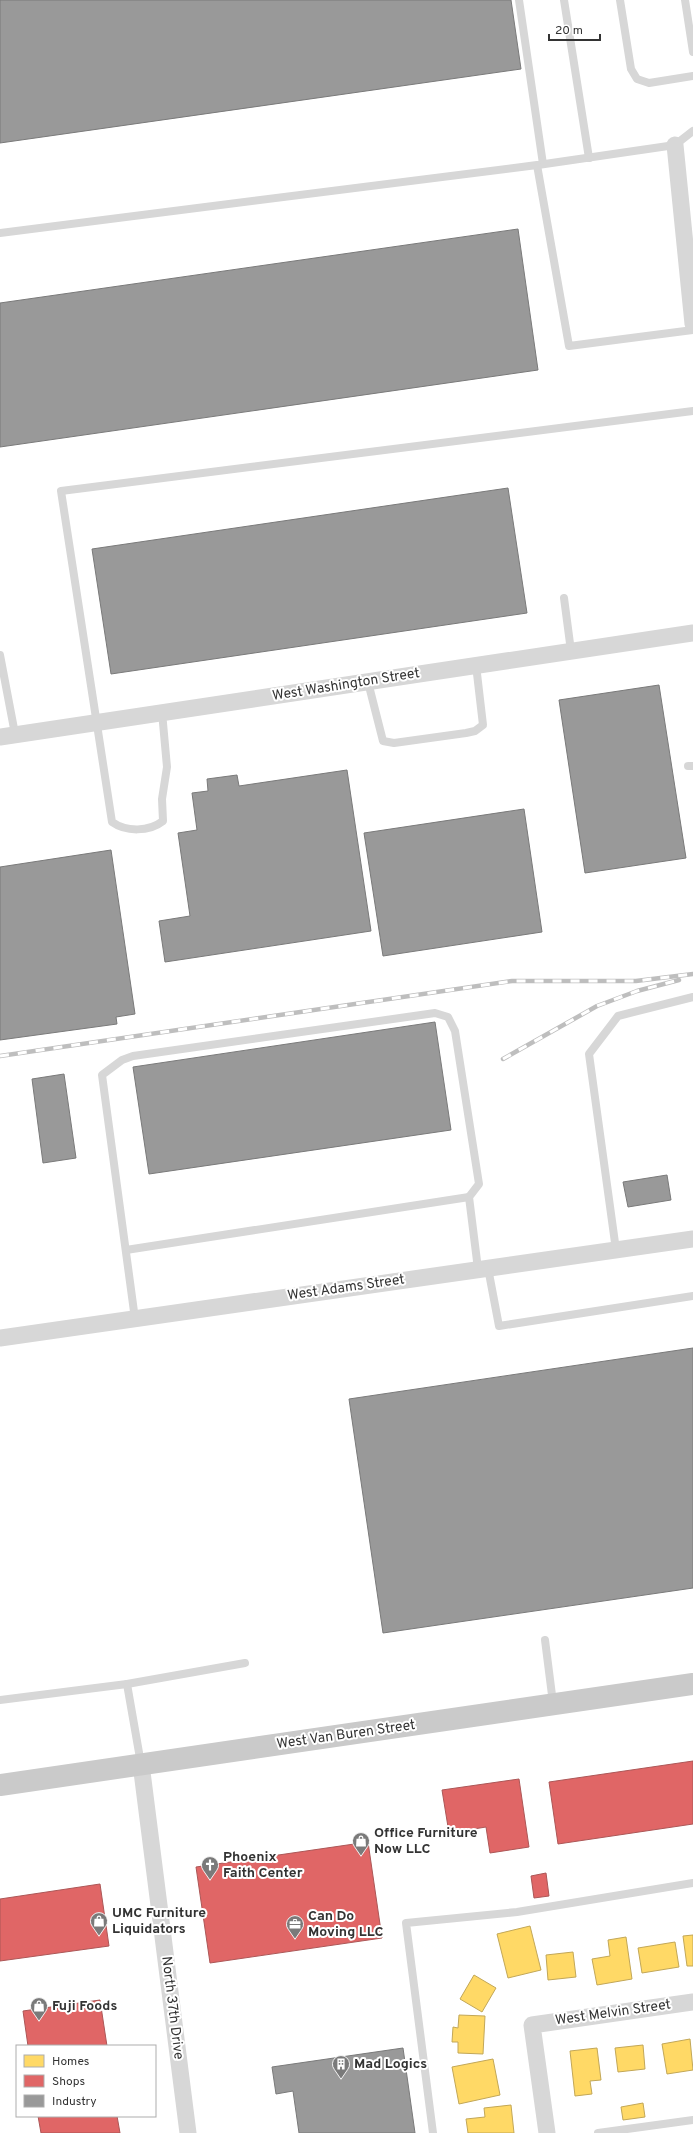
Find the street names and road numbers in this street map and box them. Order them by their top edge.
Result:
street label: West Washington Street [271,665,421,705]
street label: West Adams Street [286,1271,406,1305]
street label: West Van Buren Street [276,1717,416,1753]
street label: North 37th Drive [157,1955,187,2061]
street label: West Melvin Street [554,1996,672,2030]

